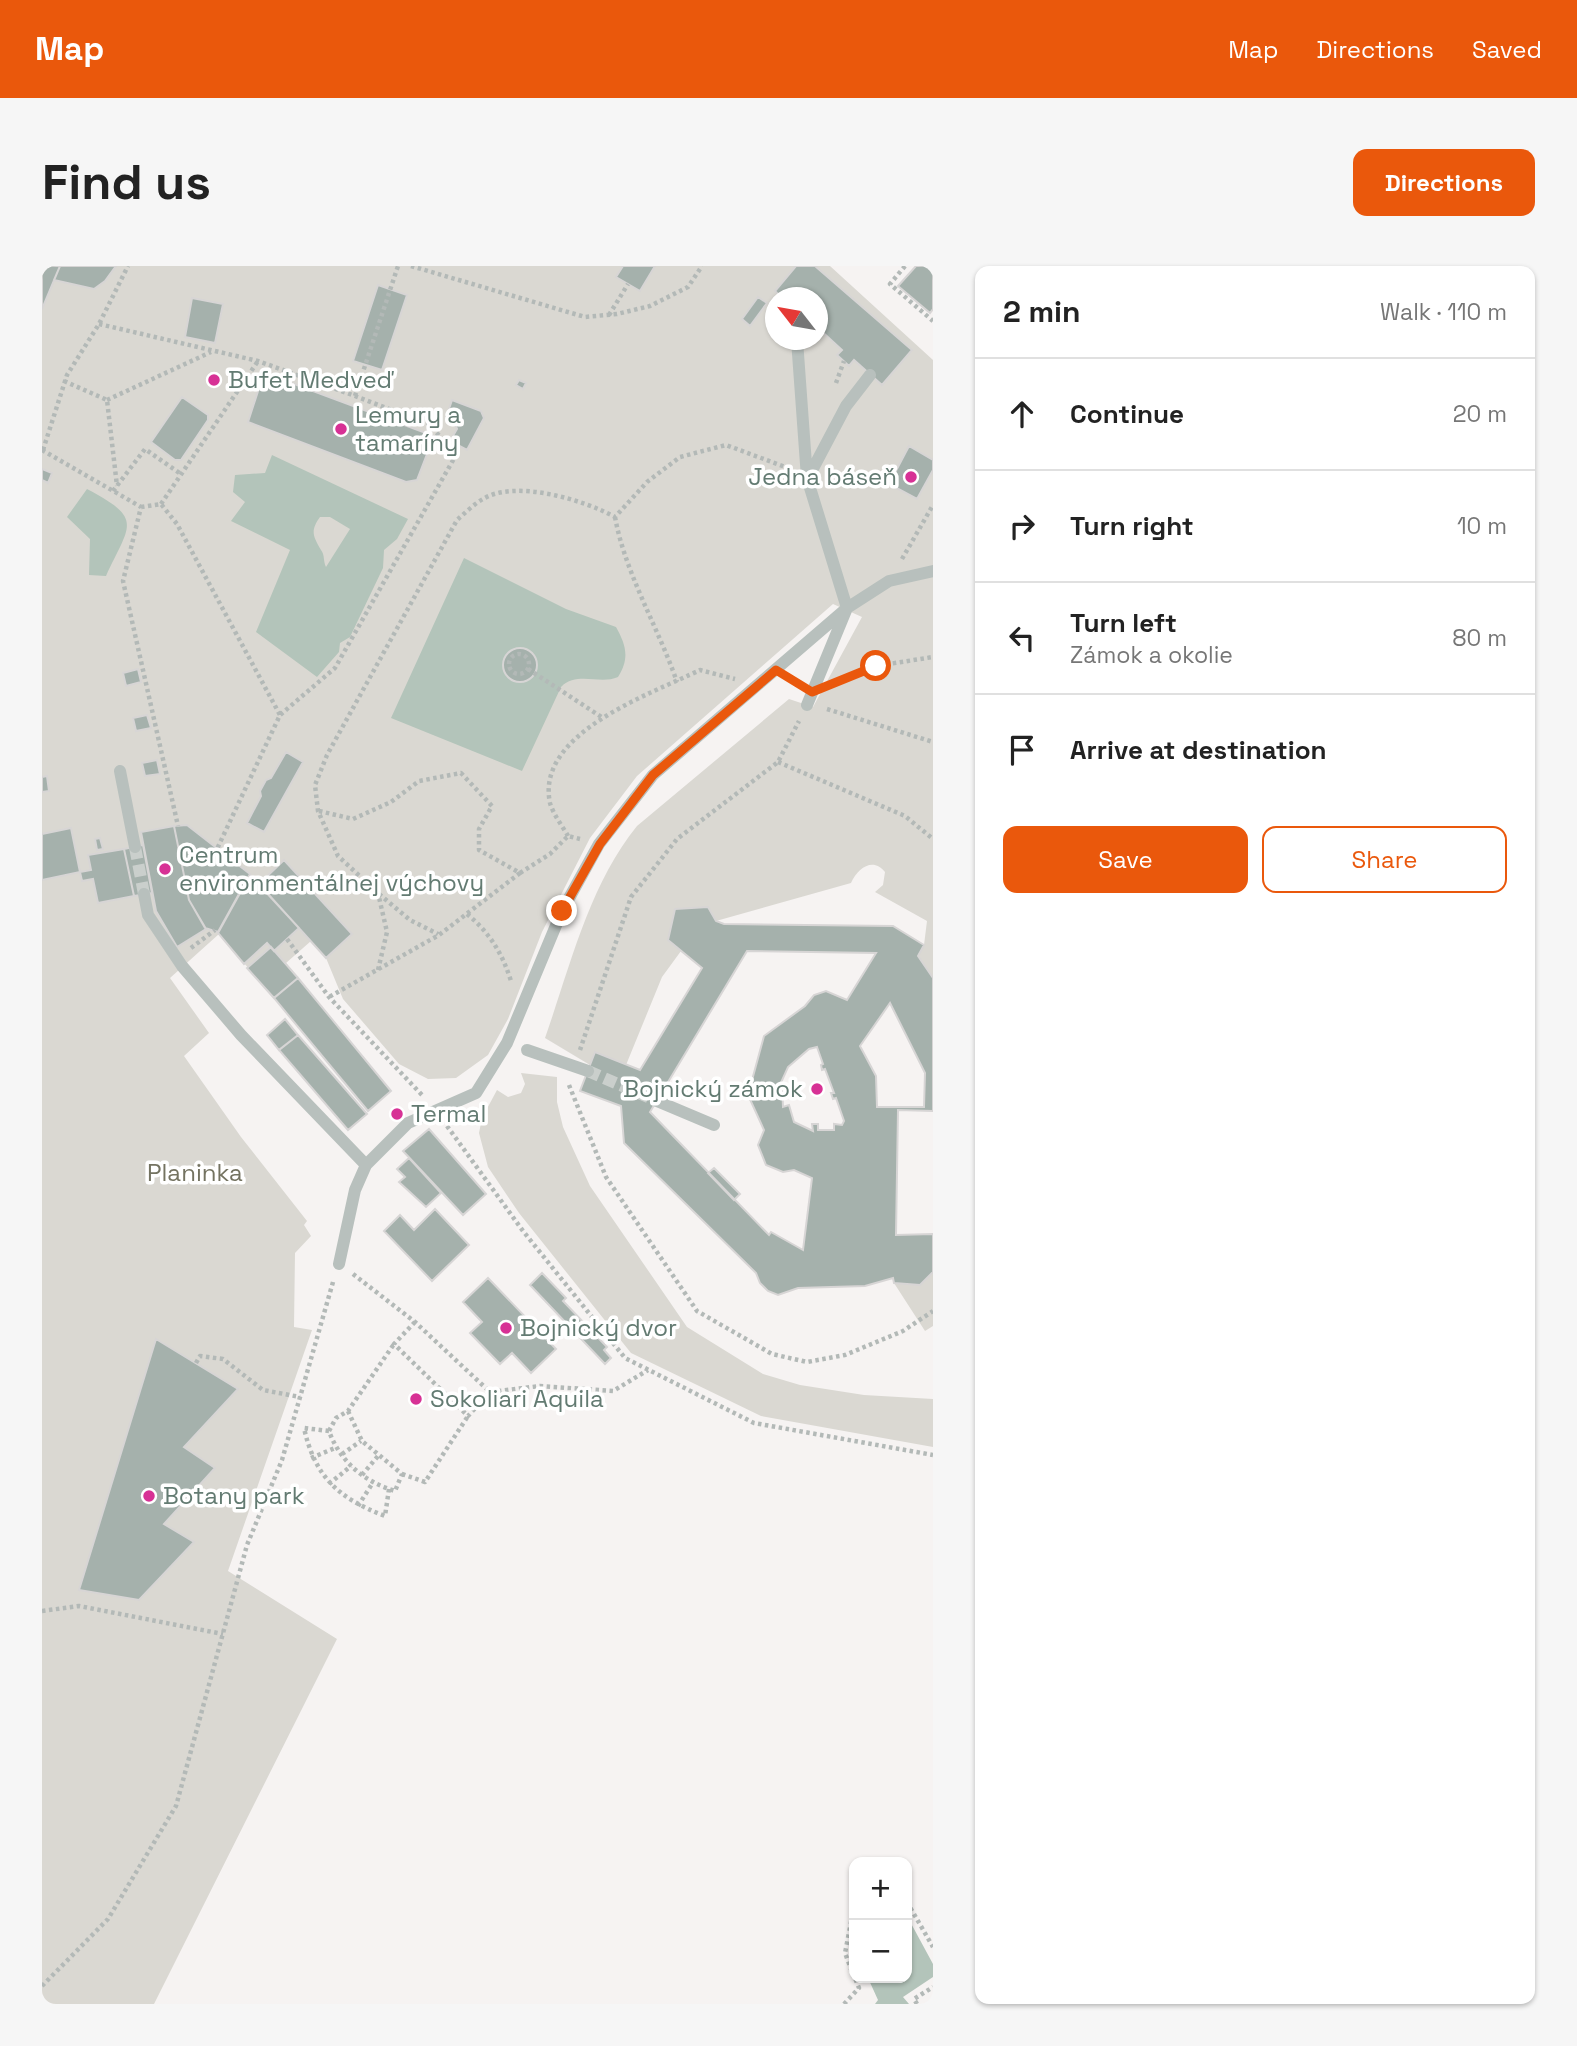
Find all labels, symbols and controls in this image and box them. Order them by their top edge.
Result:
text: Map [35,28,104,70]
text: Map [1228,34,1278,65]
text: Directions [1316,34,1434,65]
text: Saved [1472,34,1542,65]
button: Directions [1353,149,1535,216]
text: Find us [42,151,211,213]
north arrow [765,287,828,350]
text: 2 min [1003,292,1081,331]
text: Walk · 110 m [1380,297,1507,327]
place label: Bufet Medveď [228,364,395,395]
marker: Bufet Medveď [206,372,222,388]
icon: ahead [1003,395,1041,433]
text: Continue [1070,397,1184,431]
place label: Lemury a tamaríny [355,399,461,458]
text: 20 m [1453,399,1507,429]
marker: Lemury a tamaríny [333,421,349,437]
place label: Jedna báseň [748,461,897,492]
marker: Jedna báseň [903,469,919,485]
icon: right [1003,507,1041,545]
text: Turn right [1070,509,1194,543]
text: 10 m [1457,511,1507,541]
text: Turn left [1070,606,1177,640]
icon: left [1003,619,1041,657]
text: 80 m [1452,623,1507,653]
text: Zámok a okolie [1070,640,1233,670]
route start [860,650,891,681]
icon: arrive [1003,731,1041,769]
text: Arrive at destination [1070,733,1327,767]
button: Save [1003,826,1248,893]
button: Share [1262,826,1507,893]
place label: Centrum environmentálnej výchovy [179,839,484,898]
marker: Centrum environmentálnej výchovy [157,861,173,877]
route end [546,895,577,926]
place label: Bojnický zámok [623,1073,803,1104]
marker: Bojnický zámok [809,1081,825,1097]
place label: Termal [411,1098,486,1129]
marker: Termal [389,1106,405,1122]
park label: Planinka [147,1157,243,1188]
place label: Bojnický dvor [520,1312,677,1343]
marker: Bojnický dvor [498,1320,514,1336]
place label: Sokoliari Aquila [430,1383,604,1414]
marker: Sokoliari Aquila [408,1391,424,1407]
place label: Botany park [163,1480,305,1511]
marker: Botany park [141,1488,157,1504]
map controls [849,1857,912,1983]
button: + [849,1857,912,1920]
button: − [849,1920,912,1983]

